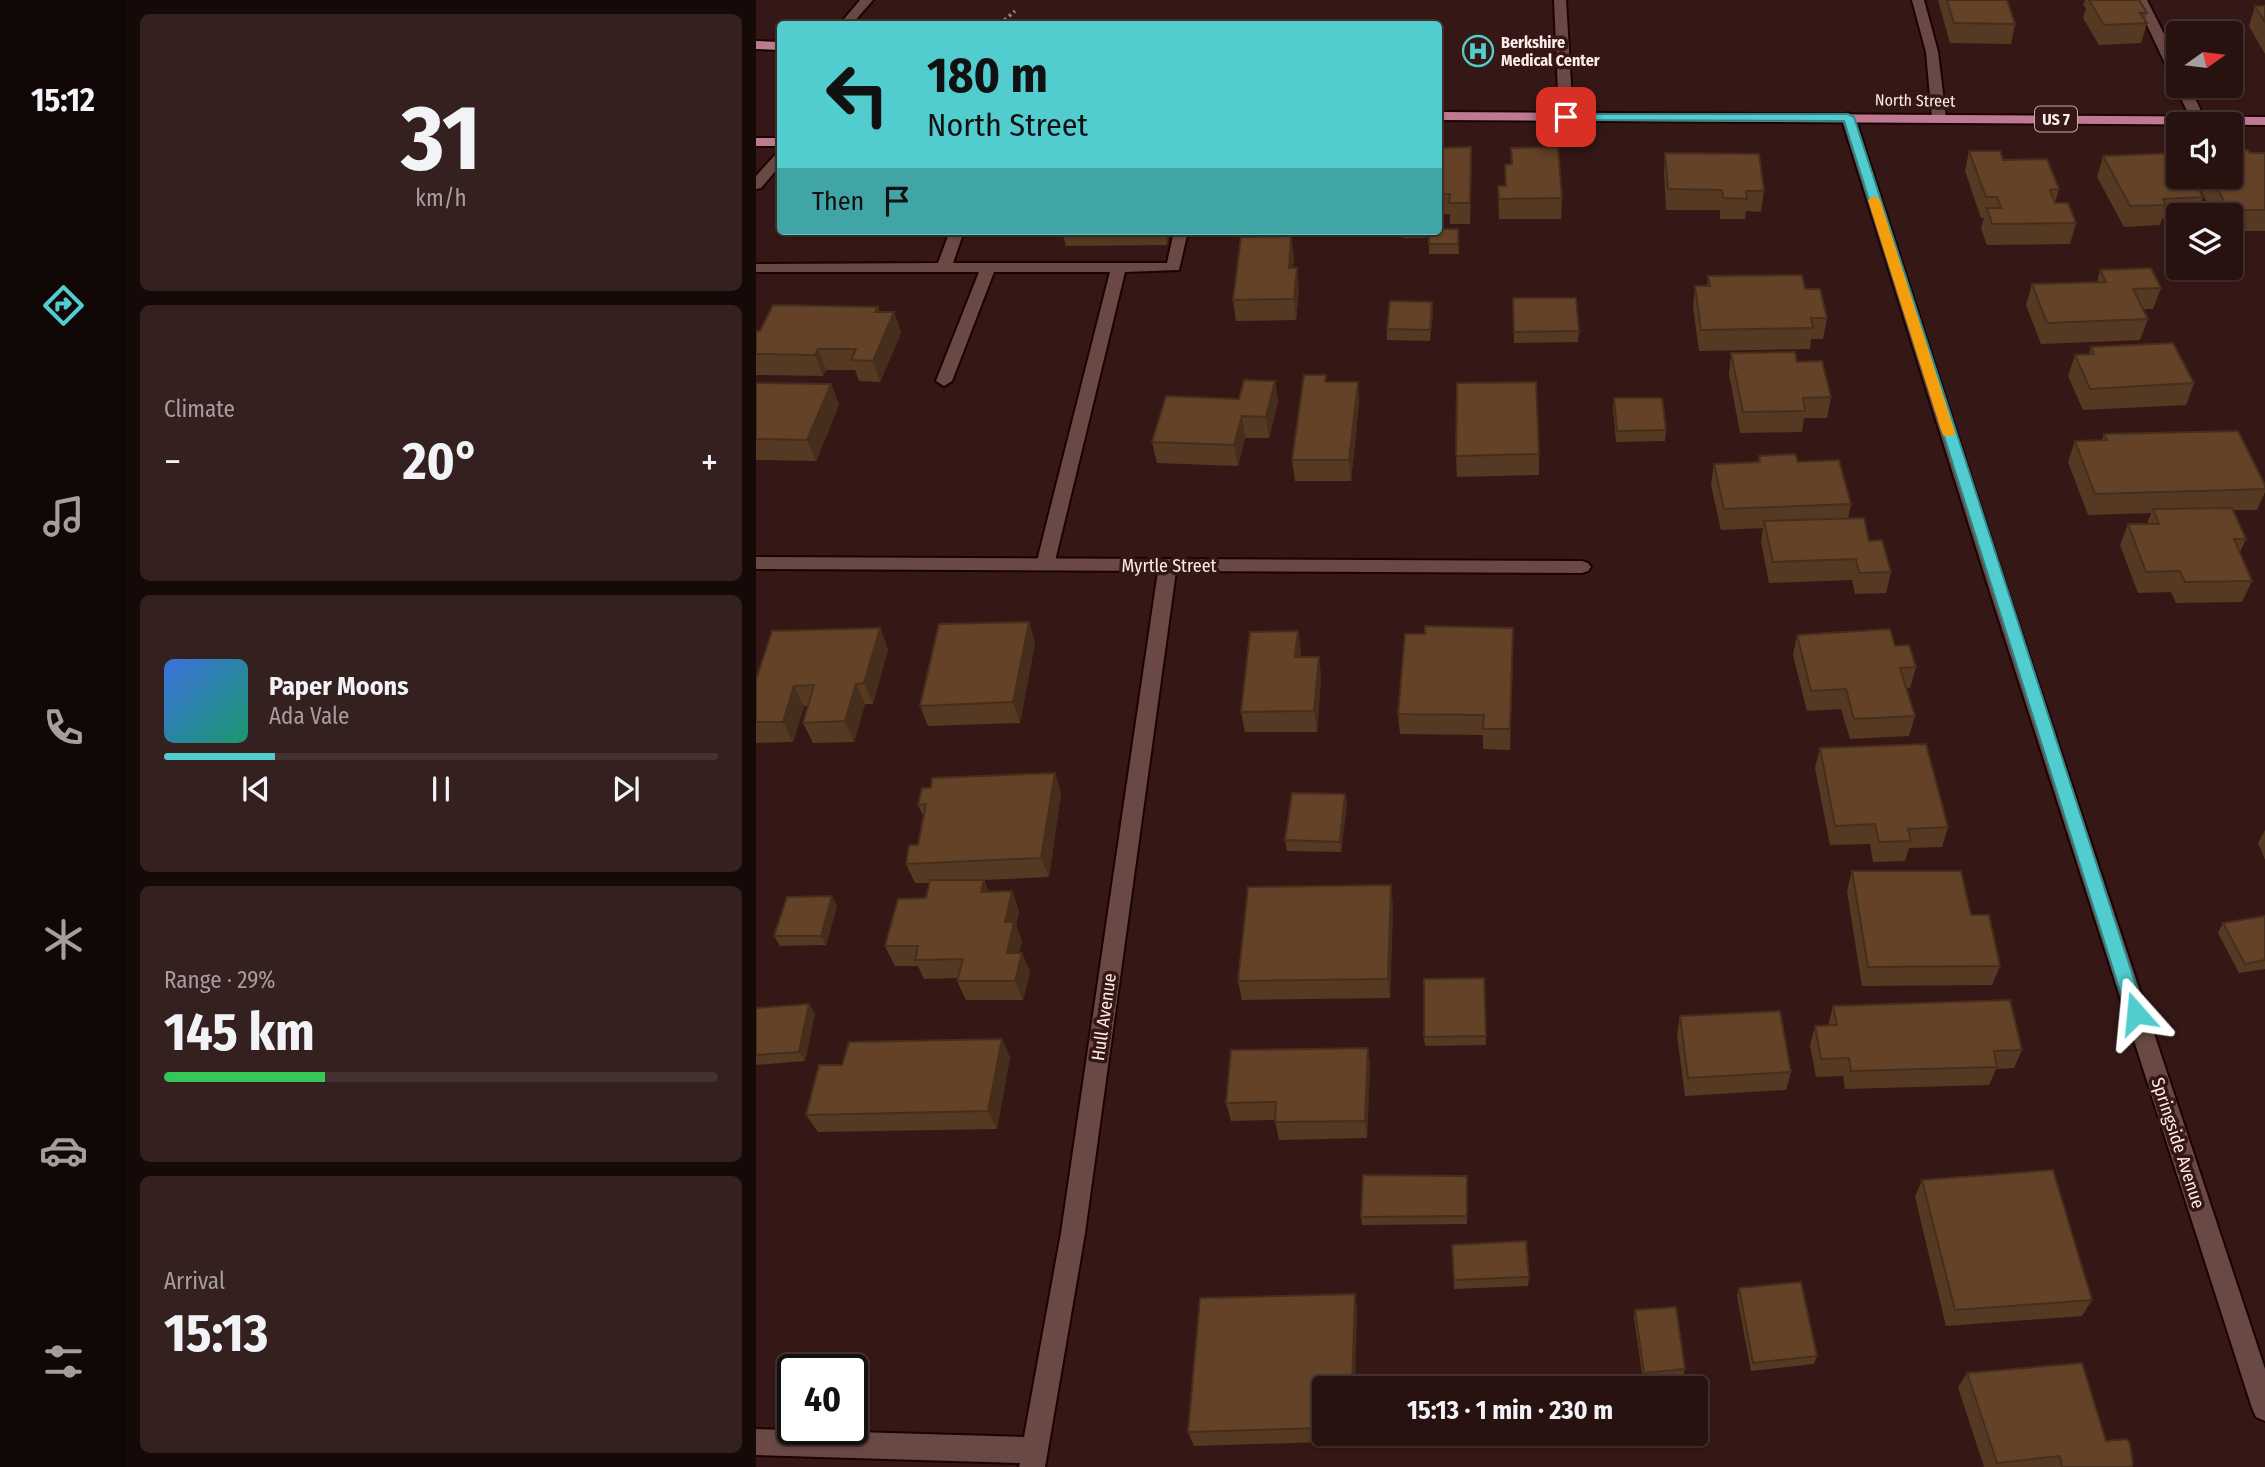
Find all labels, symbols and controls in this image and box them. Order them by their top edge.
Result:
north arrow [2166,21,2244,98]
map controls [2166,21,2243,280]
place label: Berkshire Medical Center [1501,33,1600,70]
hospital icon: Berkshire Medical Center [1461,34,1495,68]
text: 180 m [927,46,1048,105]
icon: left [812,49,903,140]
text: 15:12 [31,81,95,119]
text: 31 [401,84,481,193]
pin [1536,87,1596,147]
street label: North Street [1875,90,1956,111]
icon: arrive [1547,98,1585,136]
text: North Street [927,106,1088,144]
road number: US 7 [2035,106,2077,132]
button: sound [2166,112,2243,189]
icon: arrive [878,182,916,220]
text: km/h [415,184,467,212]
text: Then [812,186,864,217]
button: layers [2166,203,2243,280]
icon: directions [39,281,88,330]
text: Climate [164,395,235,423]
text: 20° [403,430,479,493]
text: − [164,439,181,485]
text: + [701,439,718,485]
icon: music [39,492,88,541]
street label: Myrtle Street [1122,555,1217,577]
text: Paper Moons [269,671,409,702]
text: Ada Vale [269,702,349,730]
icon: phone [39,703,88,752]
icon: previous [237,770,275,808]
icon: pause [422,770,460,808]
icon: next [607,770,645,808]
icon: climate [39,915,88,964]
text: Range · 29% [164,966,276,994]
street label: Hull Avenue [1087,972,1121,1062]
position arrow [2099,976,2173,1050]
text: 145 km [164,1001,315,1064]
street label: Springside Avenue [2146,1075,2210,1211]
icon: car [39,1126,88,1175]
text: Arrival [164,1267,225,1295]
text: 15:13 [164,1302,268,1365]
icon: filters [39,1337,88,1386]
speed limit sign: 40 [777,1354,868,1445]
text: 15:13 · 1 min · 230 m [1407,1395,1613,1426]

